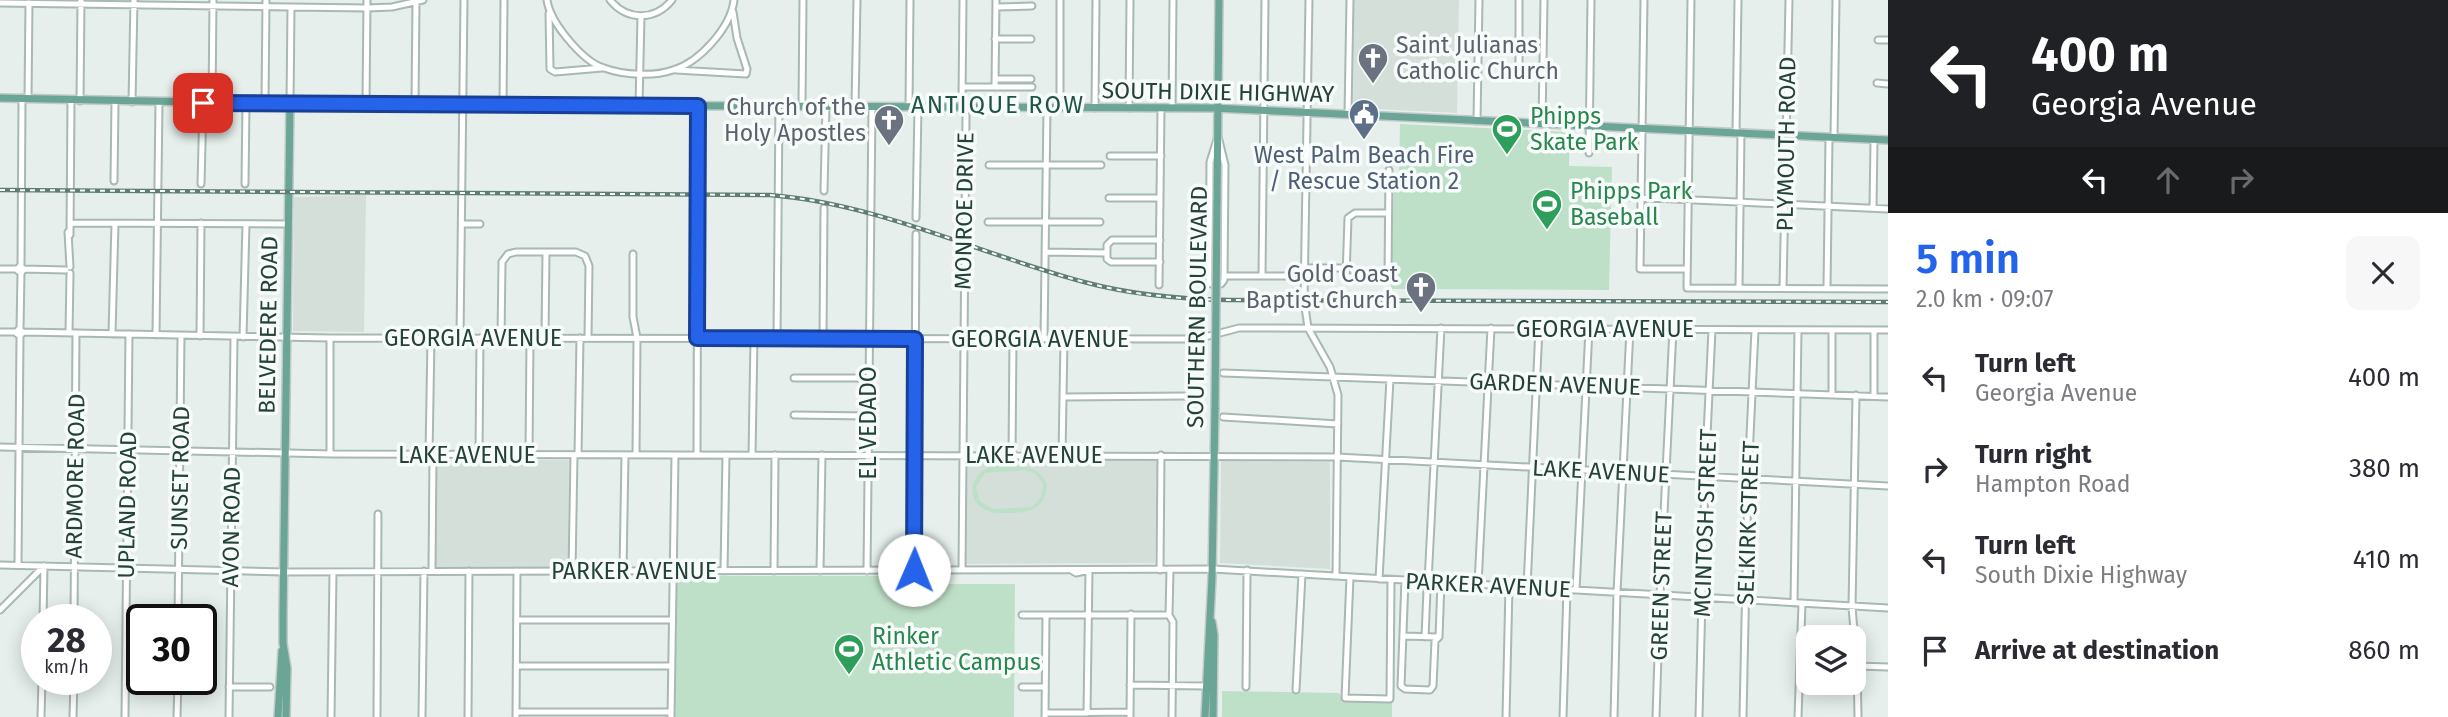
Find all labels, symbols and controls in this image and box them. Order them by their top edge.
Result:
text: 400 m [2031,25,2169,84]
icon: left [1916,28,2007,119]
place label: Saint Julianas Catholic Church [1396,31,1559,85]
church icon: Saint Julianas Catholic Church [1356,41,1390,85]
street label: PLYMOUTH ROAD [1770,56,1802,232]
pin [173,73,233,133]
street label: SOUTH DIXIE HIGHWAY [1101,76,1335,108]
icon: arrive [184,84,222,122]
text: Georgia Avenue [2031,85,2257,123]
district label: ANTIQUE ROW [911,91,1085,119]
place label: Church of the Holy Apostles [724,93,866,147]
public building icon: West Palm Beach Fire / Rescue Station 2 [1347,97,1381,141]
place label: Phipps Skate Park [1530,102,1639,156]
church icon: Church of the Holy Apostles [872,103,906,147]
sports icon: Phipps Skate Park [1490,112,1524,156]
street label: MONROE DRIVE [949,132,979,290]
place label: West Palm Beach Fire / Rescue Station 2 [1254,141,1474,195]
icon: left [2076,161,2114,199]
icon: ahead [2149,161,2187,199]
icon: right [2222,161,2260,199]
place label: Phipps Park Baseball [1570,177,1693,231]
street label: SOUTHERN BOULEVARD [1181,186,1213,428]
sports icon: Phipps Park Baseball [1530,187,1564,231]
text: 5 min [1916,234,2020,284]
street label: BELVEDERE ROAD [252,236,284,414]
button: close [2346,236,2420,310]
place label: Gold Coast Baptist Church [1246,260,1399,314]
church icon: Gold Coast Baptist Church [1404,270,1438,314]
text: 2.0 km · 09:07 [1916,285,2054,313]
street label: GEORGIA AVENUE [1516,315,1694,343]
street label: GEORGIA AVENUE [384,324,562,352]
street label: GEORGIA AVENUE [951,325,1129,353]
text: Turn left [1975,348,2076,379]
icon: left [1916,359,1954,397]
text: 400 m [2348,362,2420,393]
street label: EL VEDADO [854,366,882,480]
street label: GARDEN AVENUE [1469,367,1641,401]
text: Georgia Avenue [1975,379,2137,407]
street label: ARDMORE ROAD [60,393,90,559]
street label: SUNSET ROAD [165,406,195,550]
street label: MCINTOSH STREET [1688,428,1722,618]
street label: UPLAND ROAD [112,431,142,579]
text: Turn right [1975,439,2092,470]
street label: SELKIRK STREET [1731,440,1765,606]
street label: LAKE AVENUE [398,441,536,469]
street label: LAKE AVENUE [965,441,1103,469]
icon: right [1916,450,1954,488]
street label: LAKE AVENUE [1531,453,1671,489]
text: 380 m [2349,453,2420,484]
street label: AVON ROAD [216,466,246,588]
text: Hampton Road [1975,470,2131,498]
street label: GREEN STREET [1644,511,1678,661]
text: Turn left [1975,530,2076,561]
position arrow [877,533,951,607]
icon: left [1916,541,1954,579]
text: 410 m [2353,544,2420,575]
street label: PARKER AVENUE [551,557,717,585]
text: South Dixie Highway [1975,561,2187,589]
street label: PARKER AVENUE [1404,567,1572,603]
speed limit sign: 30 [126,604,217,695]
text: 28 [47,619,86,661]
place label: Rinker Athletic Campus [872,622,1041,676]
map controls [1796,625,1866,695]
button: layers [1796,625,1866,695]
sports icon: Rinker Athletic Campus [832,632,866,676]
icon: arrive [1916,632,1954,670]
text: Arrive at destination [1975,635,2219,666]
text: 860 m [2348,635,2420,666]
text: km/h [44,656,89,678]

